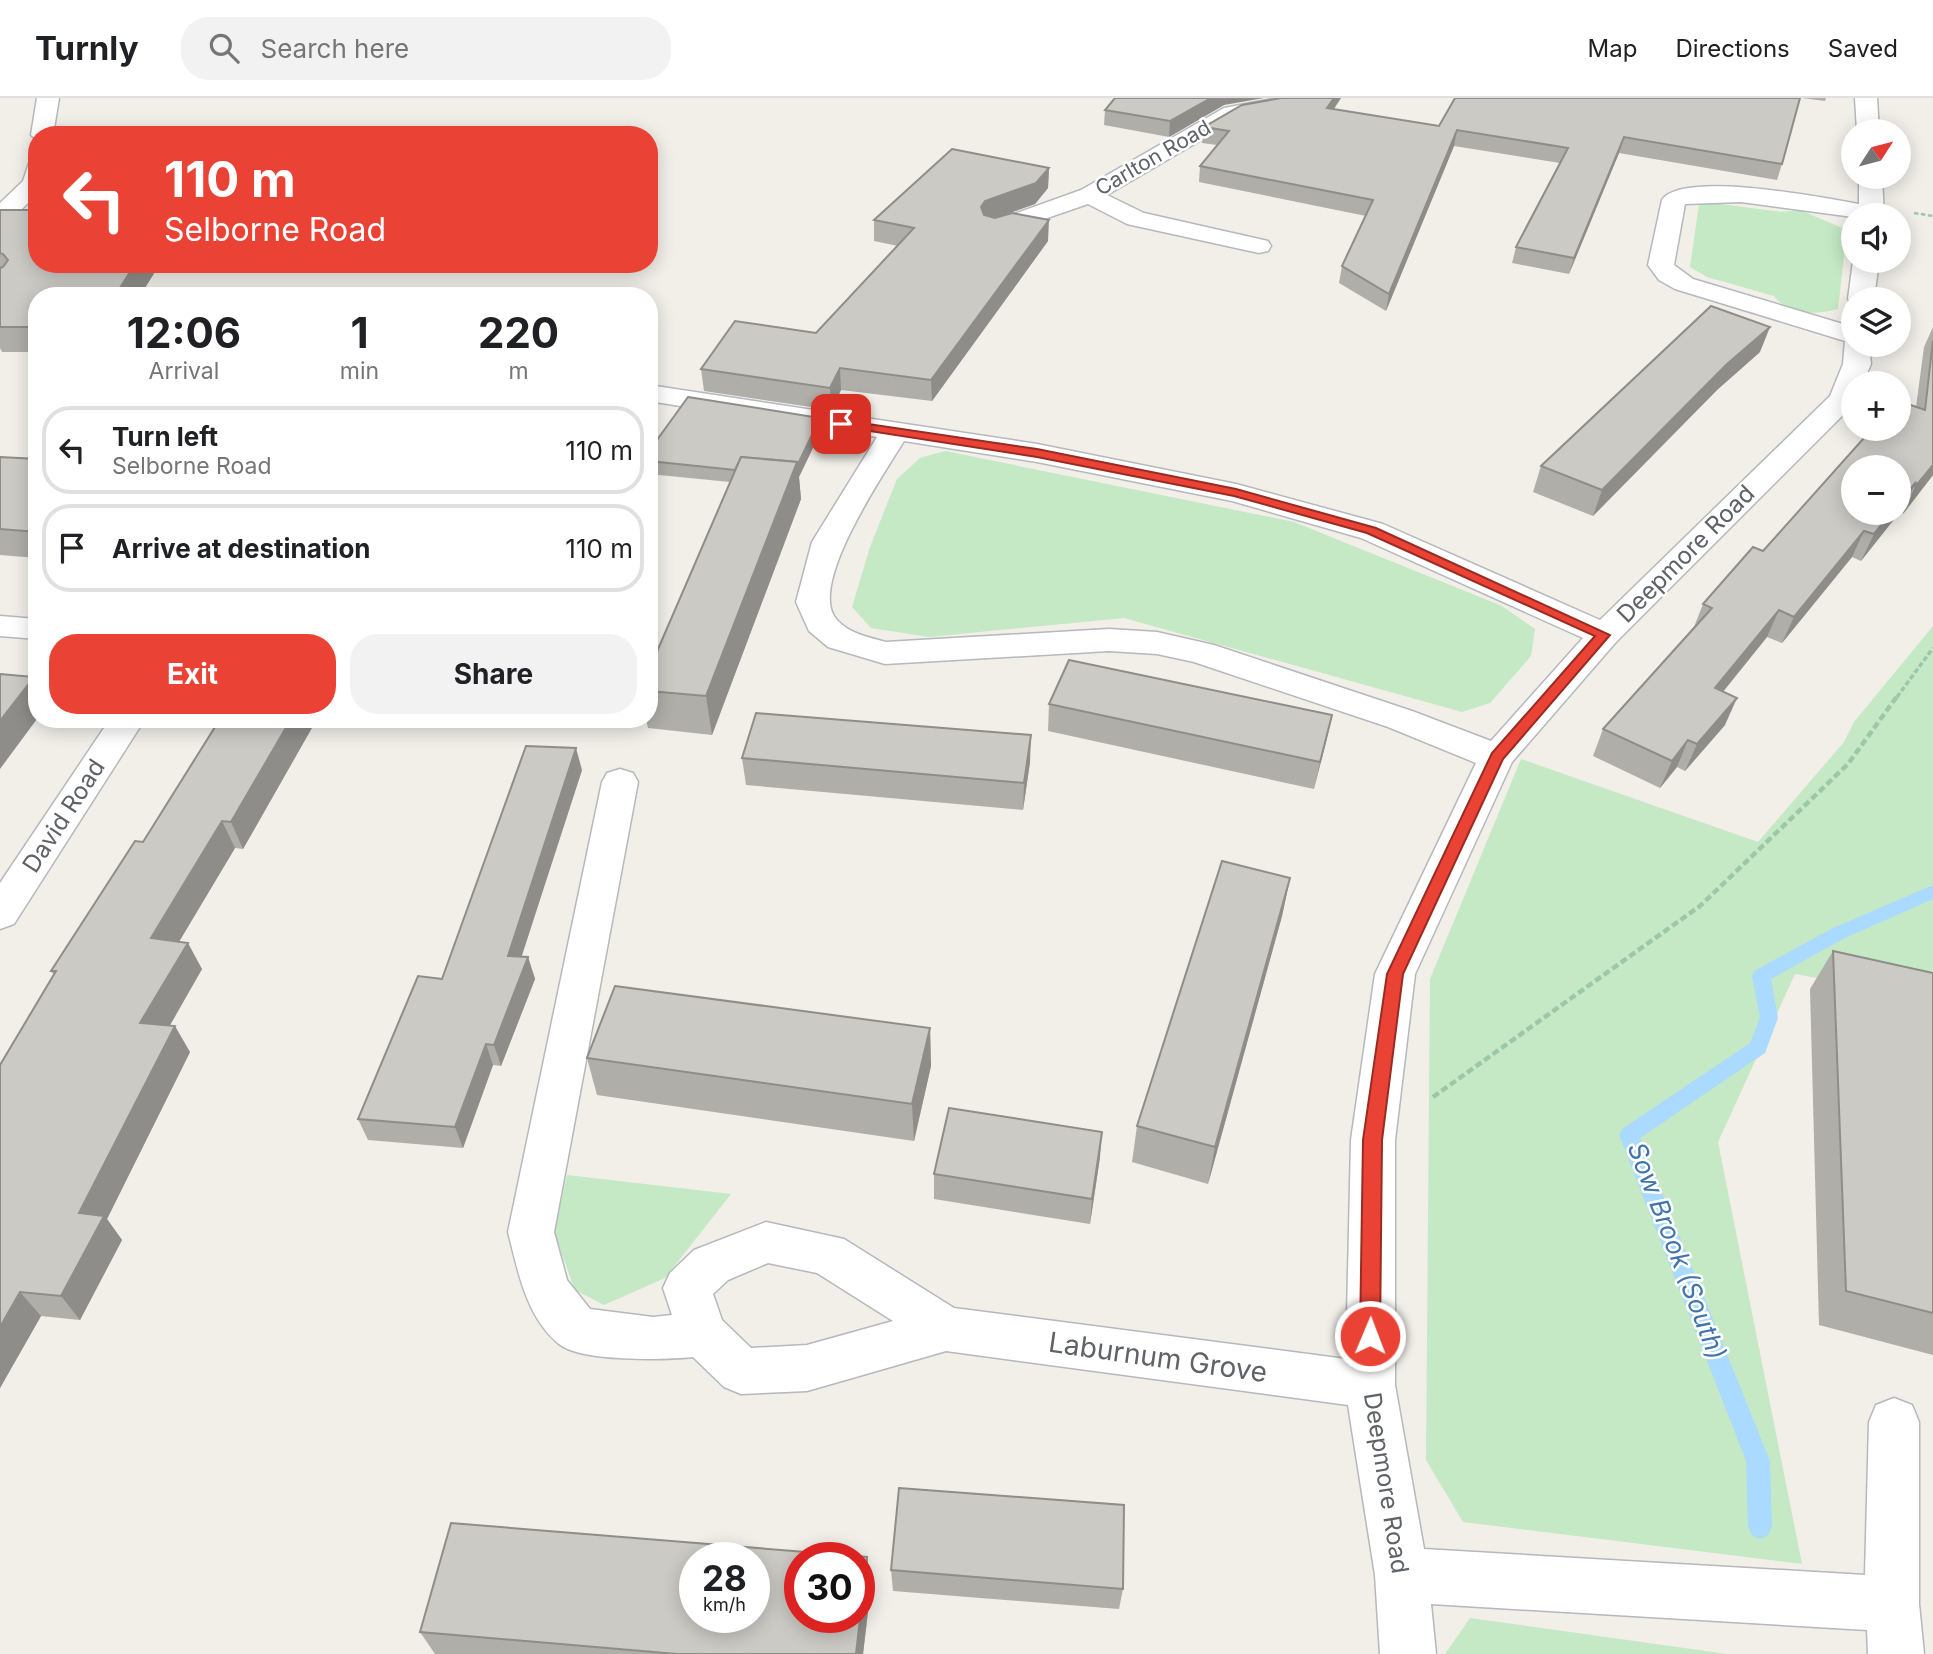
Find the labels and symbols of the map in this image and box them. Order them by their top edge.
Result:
street label: Carlton Road [1091,114,1215,201]
north arrow [1841,119,1911,189]
pin [811,394,871,454]
street label: Deepmore Road [1611,479,1760,628]
street label: David Road [16,754,111,878]
water label: Sow Brook (South) [1622,1138,1733,1364]
position arrow [1333,1299,1407,1373]
street label: Laburnum Grove [1046,1325,1270,1389]
street label: Deepmore Road [1358,1390,1415,1575]
speed limit sign: 30 [784,1542,875,1633]

